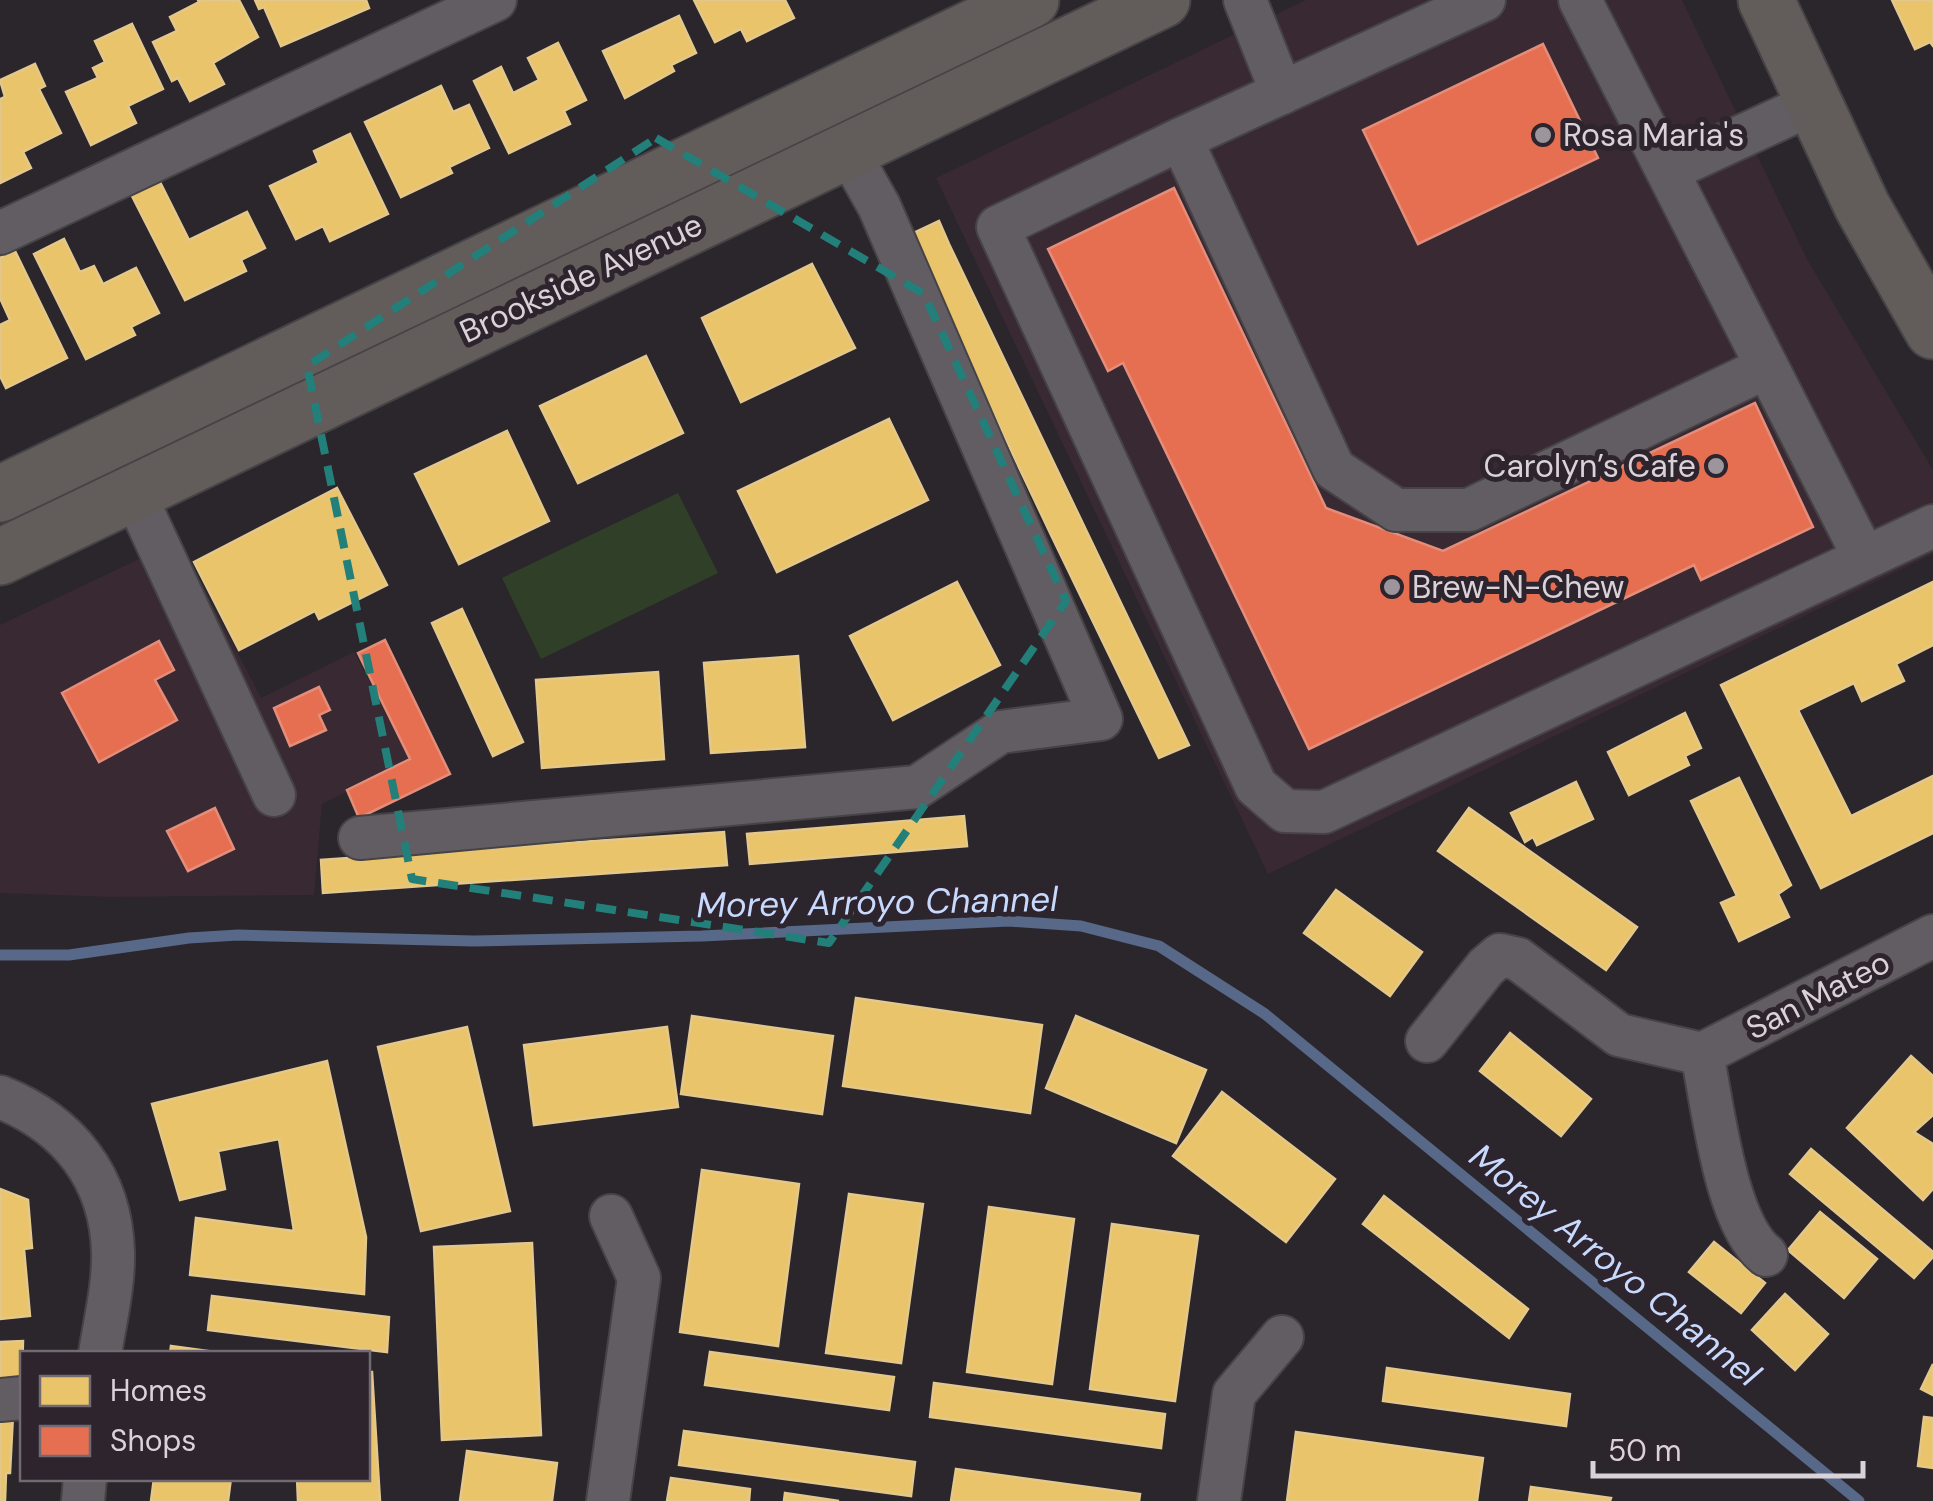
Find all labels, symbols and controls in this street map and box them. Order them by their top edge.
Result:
place label: Rosa Maria's [1563,114,1744,156]
marker: Rosa Maria's [1532,124,1554,146]
street label: Brookside Avenue [453,203,709,353]
place label: Carolyn’s Cafe [1483,445,1696,487]
marker: Carolyn’s Cafe [1705,455,1727,477]
place label: Brew-N-Chew [1412,566,1625,608]
marker: Brew-N-Chew [1381,576,1403,598]
water label: Morey Arroyo Channel [696,876,1059,928]
street label: San Mateo [1739,941,1897,1049]
water label: Morey Arroyo Channel [1460,1133,1771,1397]
legend [20,1351,370,1481]
text: Homes [110,1371,207,1410]
scale bar [1593,1416,1863,1478]
text: Shops [110,1421,196,1460]
text: 50 m [1608,1431,1682,1470]

